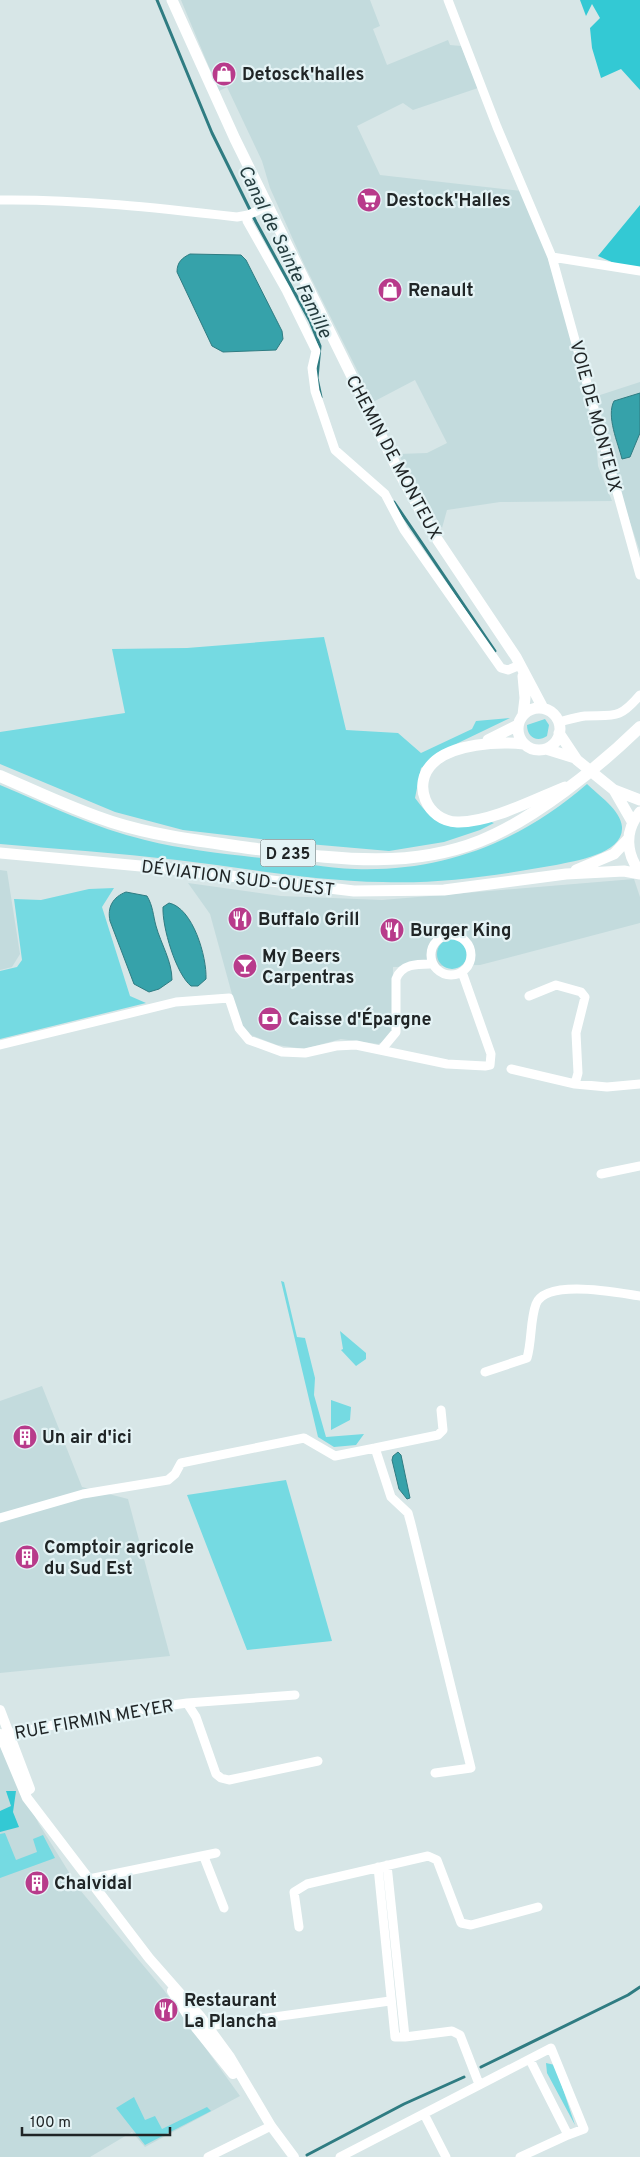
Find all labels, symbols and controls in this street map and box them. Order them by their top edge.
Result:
shop icon: Detosck'halles [211,61,237,87]
place label: Detosck'halles [242,64,364,87]
water label: Canal de Sainte Famille [232,161,337,343]
supermarket icon: Destock'Halles [356,187,382,213]
place label: Destock'Halles [386,190,511,213]
shop icon: Renault [377,277,403,303]
place label: Renault [408,280,474,303]
street label: VOIE DE MONTEUX [563,338,626,495]
street label: CHEMIN DE MONTEUX [340,372,446,544]
road number: D 235 [260,840,316,866]
street label: DÉVIATION SUD-OUEST [140,854,336,903]
restaurant icon: Buffalo Grill [227,906,253,932]
place label: Buffalo Grill [258,909,360,932]
restaurant icon: Burger King [379,917,405,943]
place label: Burger King [410,920,511,943]
place label: My Beers Carpentras [262,946,354,990]
bar icon: My Beers Carpentras [232,953,258,979]
bank icon: Caisse d'Épargne [257,1006,283,1032]
place label: Caisse d'Épargne [288,1007,431,1032]
building icon: Un air d'ici [12,1424,38,1450]
place label: Un air d'ici [42,1427,132,1450]
place label: Comptoir agricole du Sud Est [44,1537,194,1581]
building icon: Comptoir agricole du Sud Est [14,1544,40,1570]
street label: RUE FIRMIN MEYER [13,1695,176,1746]
building icon: Chalvidal [24,1870,50,1896]
place label: Chalvidal [54,1873,132,1896]
place label: Restaurant La Plancha [184,1990,277,2034]
restaurant icon: Restaurant La Plancha [153,1997,179,2023]
scale bar [22,2104,170,2136]
text: 100 m [30,2114,71,2133]

